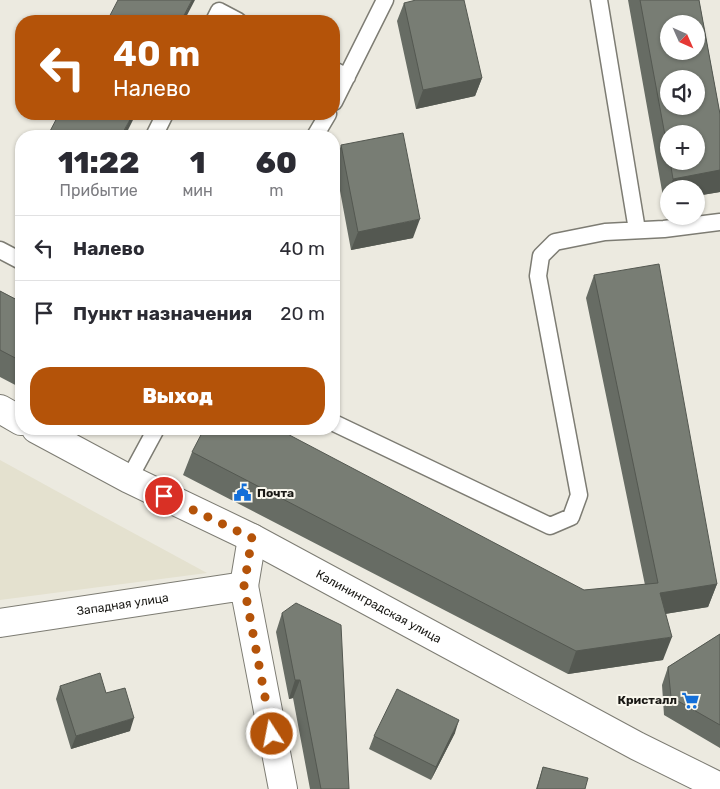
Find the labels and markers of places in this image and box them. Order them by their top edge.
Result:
pin [143,475,185,517]
public building icon: Почта [233,483,253,503]
place label: Почта [257,486,294,500]
supermarket icon: Кристалл [681,690,701,710]
place label: Кристалл [618,693,677,707]

